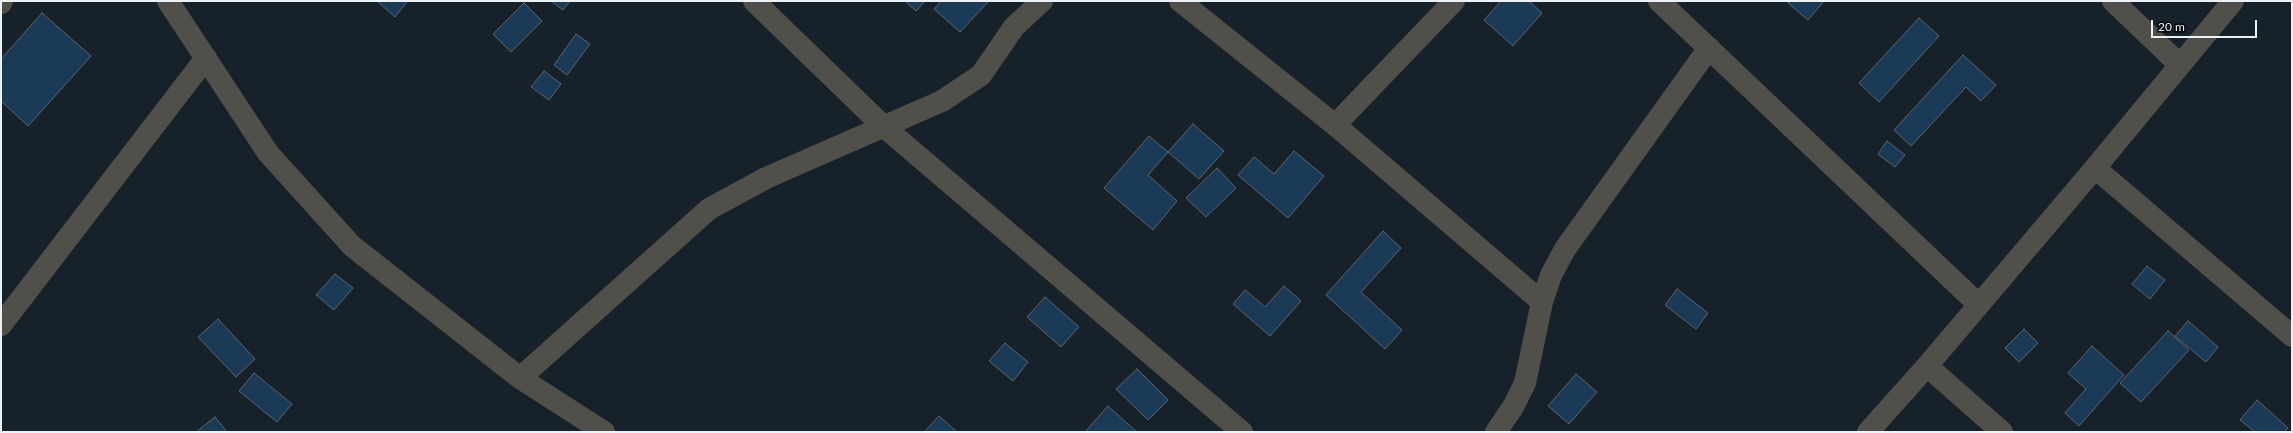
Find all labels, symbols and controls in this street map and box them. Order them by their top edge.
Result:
scale bar [2153,12,2259,38]
text: 20 m [2158,19,2185,34]

